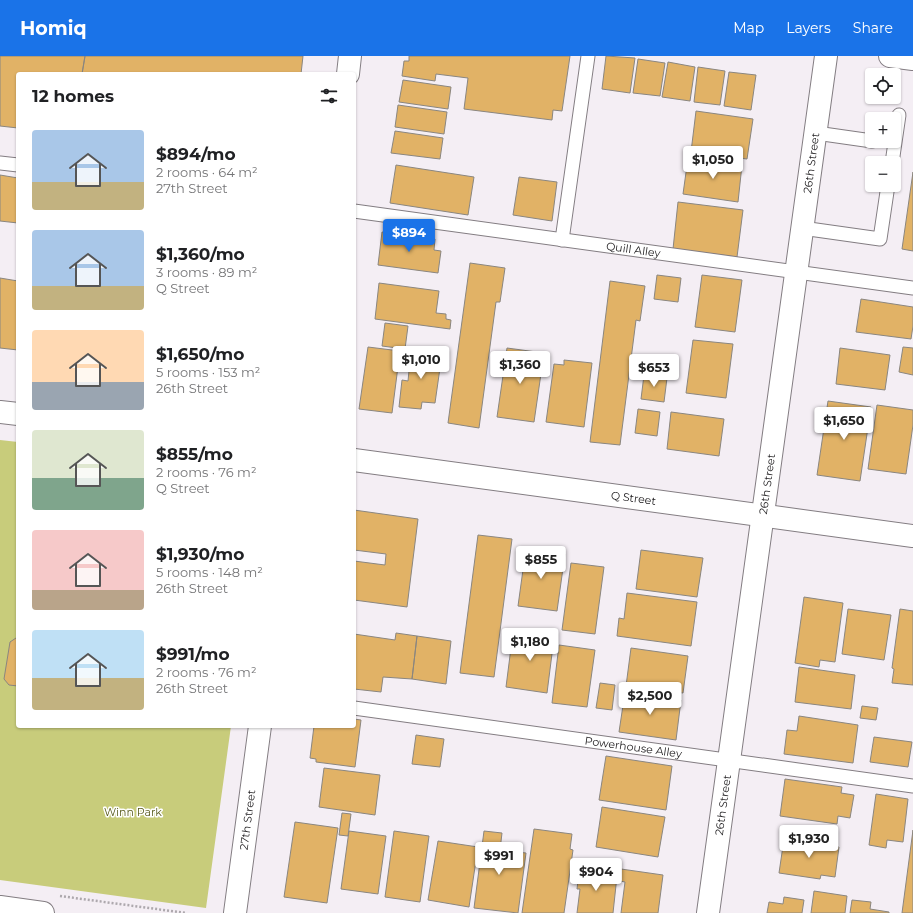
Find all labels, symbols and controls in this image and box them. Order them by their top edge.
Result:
text: Homiq [20,17,87,40]
text: Map [733,19,764,37]
text: Layers [786,19,831,37]
text: Share [853,19,893,37]
map controls [865,68,901,192]
button: locate [865,68,901,104]
icon: filters [318,85,340,107]
text: 12 homes [32,86,114,106]
button: + [865,112,901,148]
street label: 26th Street [800,131,822,194]
text: $894/mo [156,144,236,164]
icon: home [64,146,112,194]
pin: $1,050 [680,146,746,180]
text: $1,050 [692,151,734,167]
button: − [865,156,901,192]
text: 2 rooms · 64 m² [156,164,258,180]
text: 27th Street [156,180,228,196]
pin: $894 [385,219,433,253]
text: $894 [392,224,426,240]
street label: Quill Alley [605,239,661,260]
text: $1,360/mo [156,244,245,264]
icon: home [64,246,112,294]
text: 3 rooms · 89 m² [156,264,257,280]
text: Q Street [156,280,210,296]
text: $1,650/mo [156,344,244,364]
icon: home [64,346,112,394]
pin: $1,010 [388,346,454,380]
text: $1,010 [401,351,441,367]
pin: $1,360 [487,351,553,385]
pin: $653 [630,354,678,388]
text: $1,360 [499,356,541,372]
text: $653 [638,359,670,375]
text: 5 rooms · 153 m² [156,364,260,380]
text: 26th Street [156,380,228,396]
pin: $1,650 [811,407,877,441]
text: $1,650 [823,412,865,428]
text: $855/mo [156,444,233,464]
icon: home [64,446,112,494]
street label: 26th Street [756,452,778,515]
text: 2 rooms · 76 m² [156,464,256,480]
text: Q Street [156,480,210,496]
street label: Q Street [610,488,657,508]
text: $1,930/mo [156,544,244,564]
icon: home [64,546,112,594]
pin: $855 [517,546,565,580]
text: $855 [525,551,557,567]
text: 5 rooms · 148 m² [156,564,263,580]
text: 26th Street [156,580,228,596]
pin: $1,180 [497,628,563,662]
text: $1,180 [511,633,549,649]
text: $991/mo [156,644,230,664]
icon: home [64,646,112,694]
text: 2 rooms · 76 m² [156,664,256,680]
text: 26th Street [156,680,228,696]
pin: $2,500 [617,682,683,716]
text: $2,500 [628,687,672,703]
street label: Powerhouse Alley [584,733,683,761]
street label: 26th Street [712,773,734,836]
street label: 27th Street [236,788,258,851]
park label: Winn Park [104,805,162,819]
pin: $1,930 [776,825,842,859]
text: $1,930 [788,830,830,846]
pin: $991 [475,842,523,876]
text: $991 [484,847,514,863]
pin: $904 [572,858,620,892]
text: $904 [579,863,613,879]

